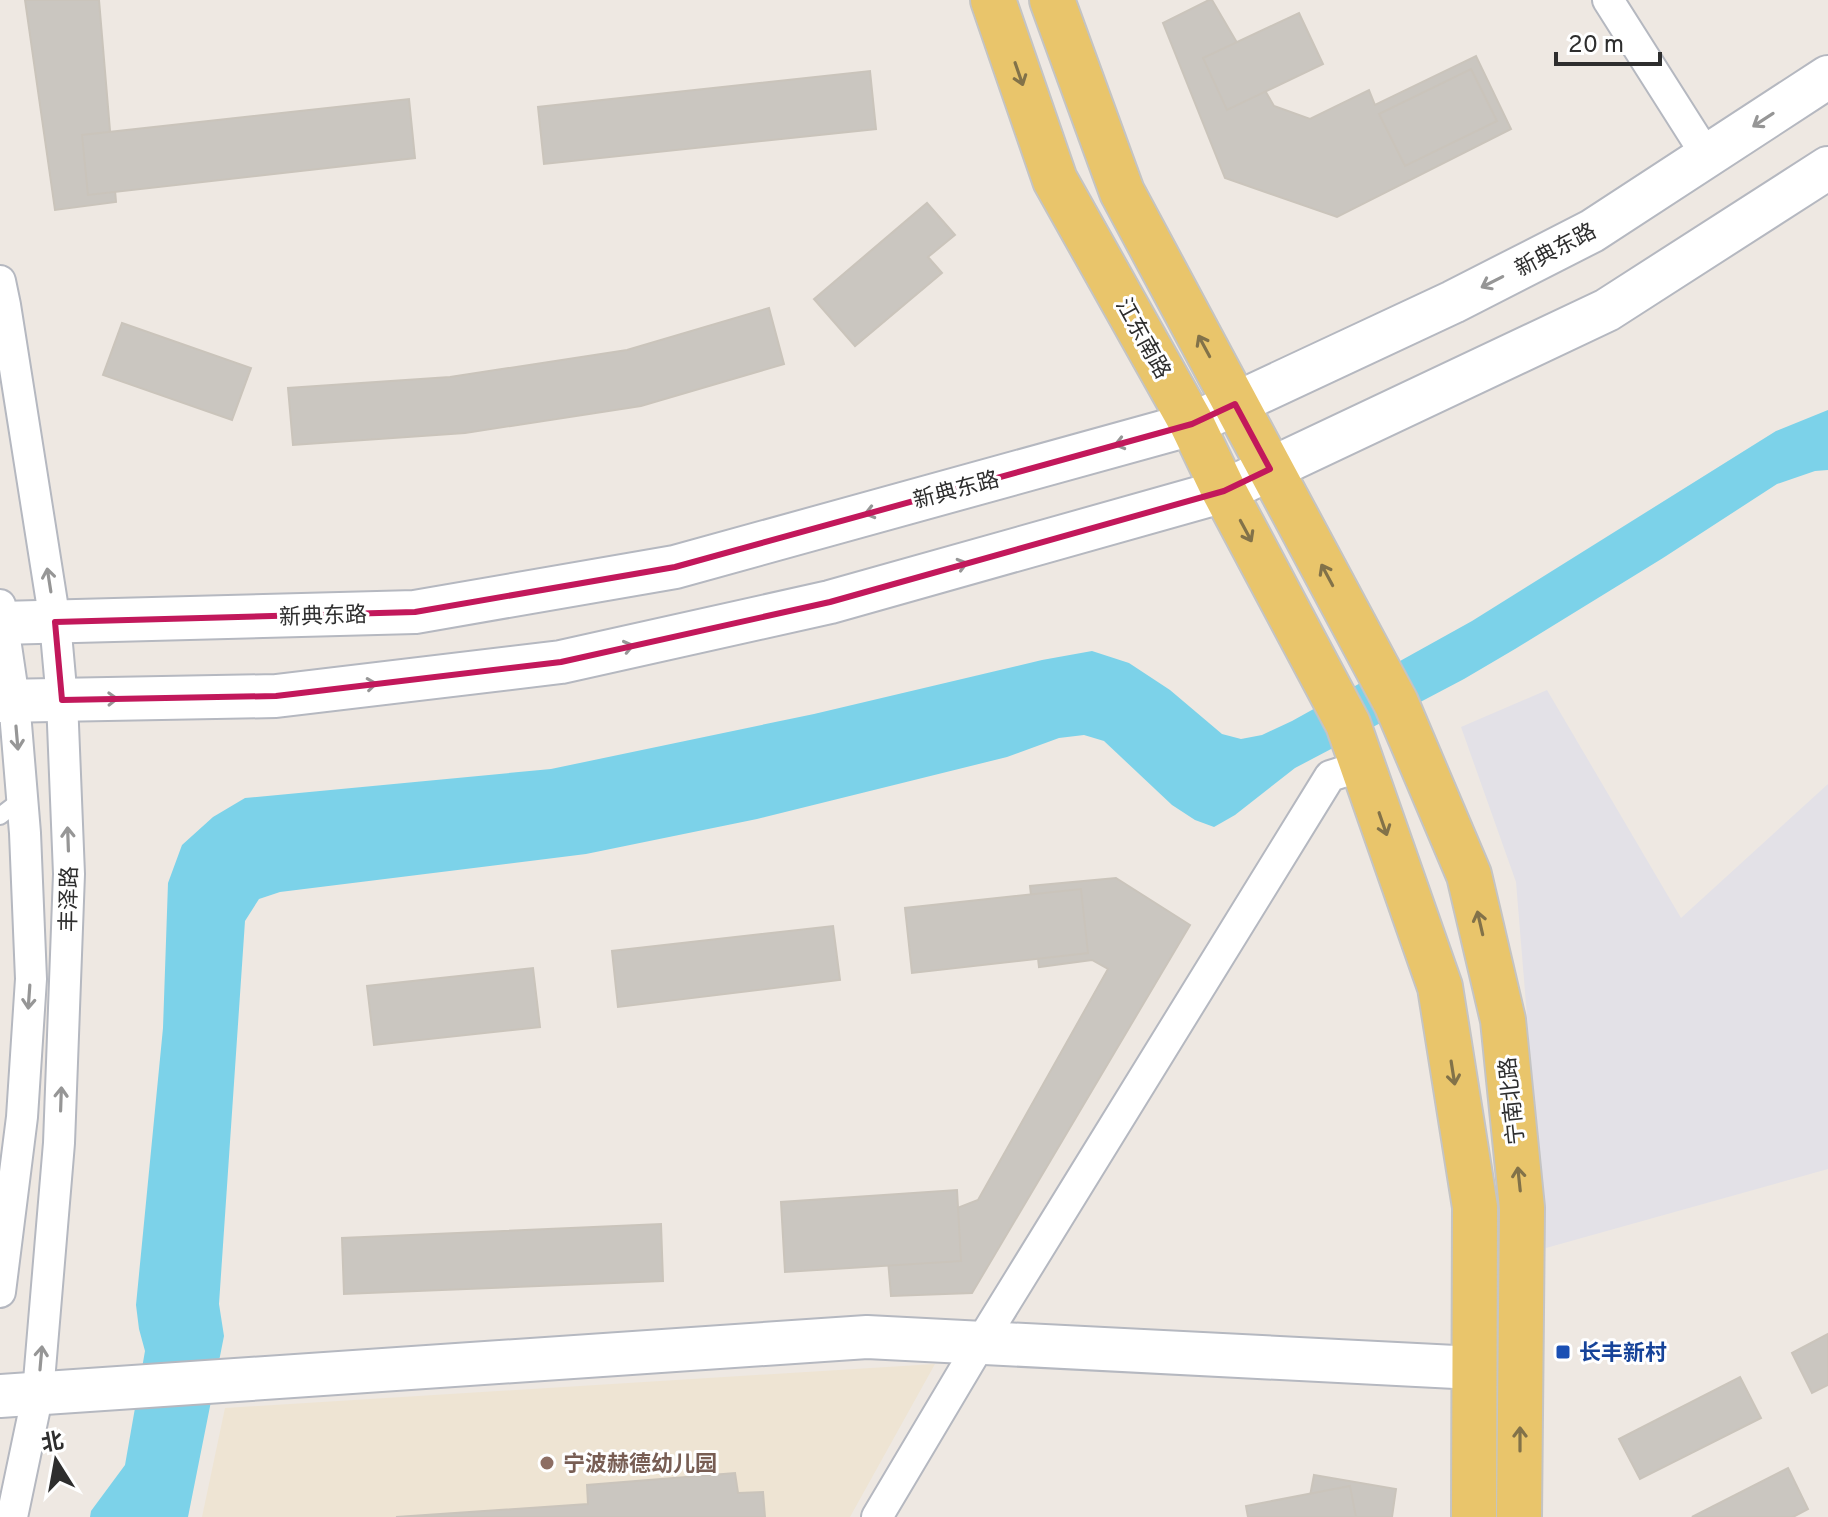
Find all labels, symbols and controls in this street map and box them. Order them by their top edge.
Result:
scale bar [1556,16,1660,66]
text: 20 m [1568,31,1624,61]
one-way arrow [1012,61,1027,86]
one-way arrow [1752,111,1774,128]
street label: 新典东路 [1511,219,1601,284]
one-way arrow [1480,275,1504,290]
street label: 江东南路 [1109,294,1175,384]
one-way arrow [1196,334,1212,358]
one-way arrow [1114,435,1140,450]
street label: 新典东路 [911,467,1003,516]
one-way arrow [863,504,889,519]
one-way arrow [1238,519,1254,542]
one-way arrow [943,558,969,573]
one-way arrow [1319,564,1335,587]
one-way arrow [40,567,55,593]
street label: 新典东路 [279,602,368,633]
one-way arrow [609,640,635,655]
one-way arrow [351,678,378,693]
one-way arrow [92,691,119,707]
one-way arrow [10,724,25,751]
one-way arrow [1376,811,1391,836]
one-way arrow [60,826,75,853]
street label: 丰泽路 [56,866,85,932]
one-way arrow [1472,910,1487,936]
one-way arrow [22,983,37,1010]
street label: 宁南北路 [1495,1056,1532,1146]
one-way arrow [1447,1060,1462,1085]
one-way arrow [53,1086,68,1113]
one-way arrow [1511,1166,1526,1193]
place label: 长丰新村 [1579,1341,1667,1368]
marker: 长丰新村 [1554,1343,1572,1361]
one-way arrow [33,1345,48,1372]
north arrow [16,1421,96,1501]
one-way arrow [1512,1426,1528,1453]
text: 北 [39,1428,66,1459]
place label: 宁波赫德幼儿园 [563,1452,717,1479]
marker: 宁波赫德幼儿园 [538,1454,556,1472]

